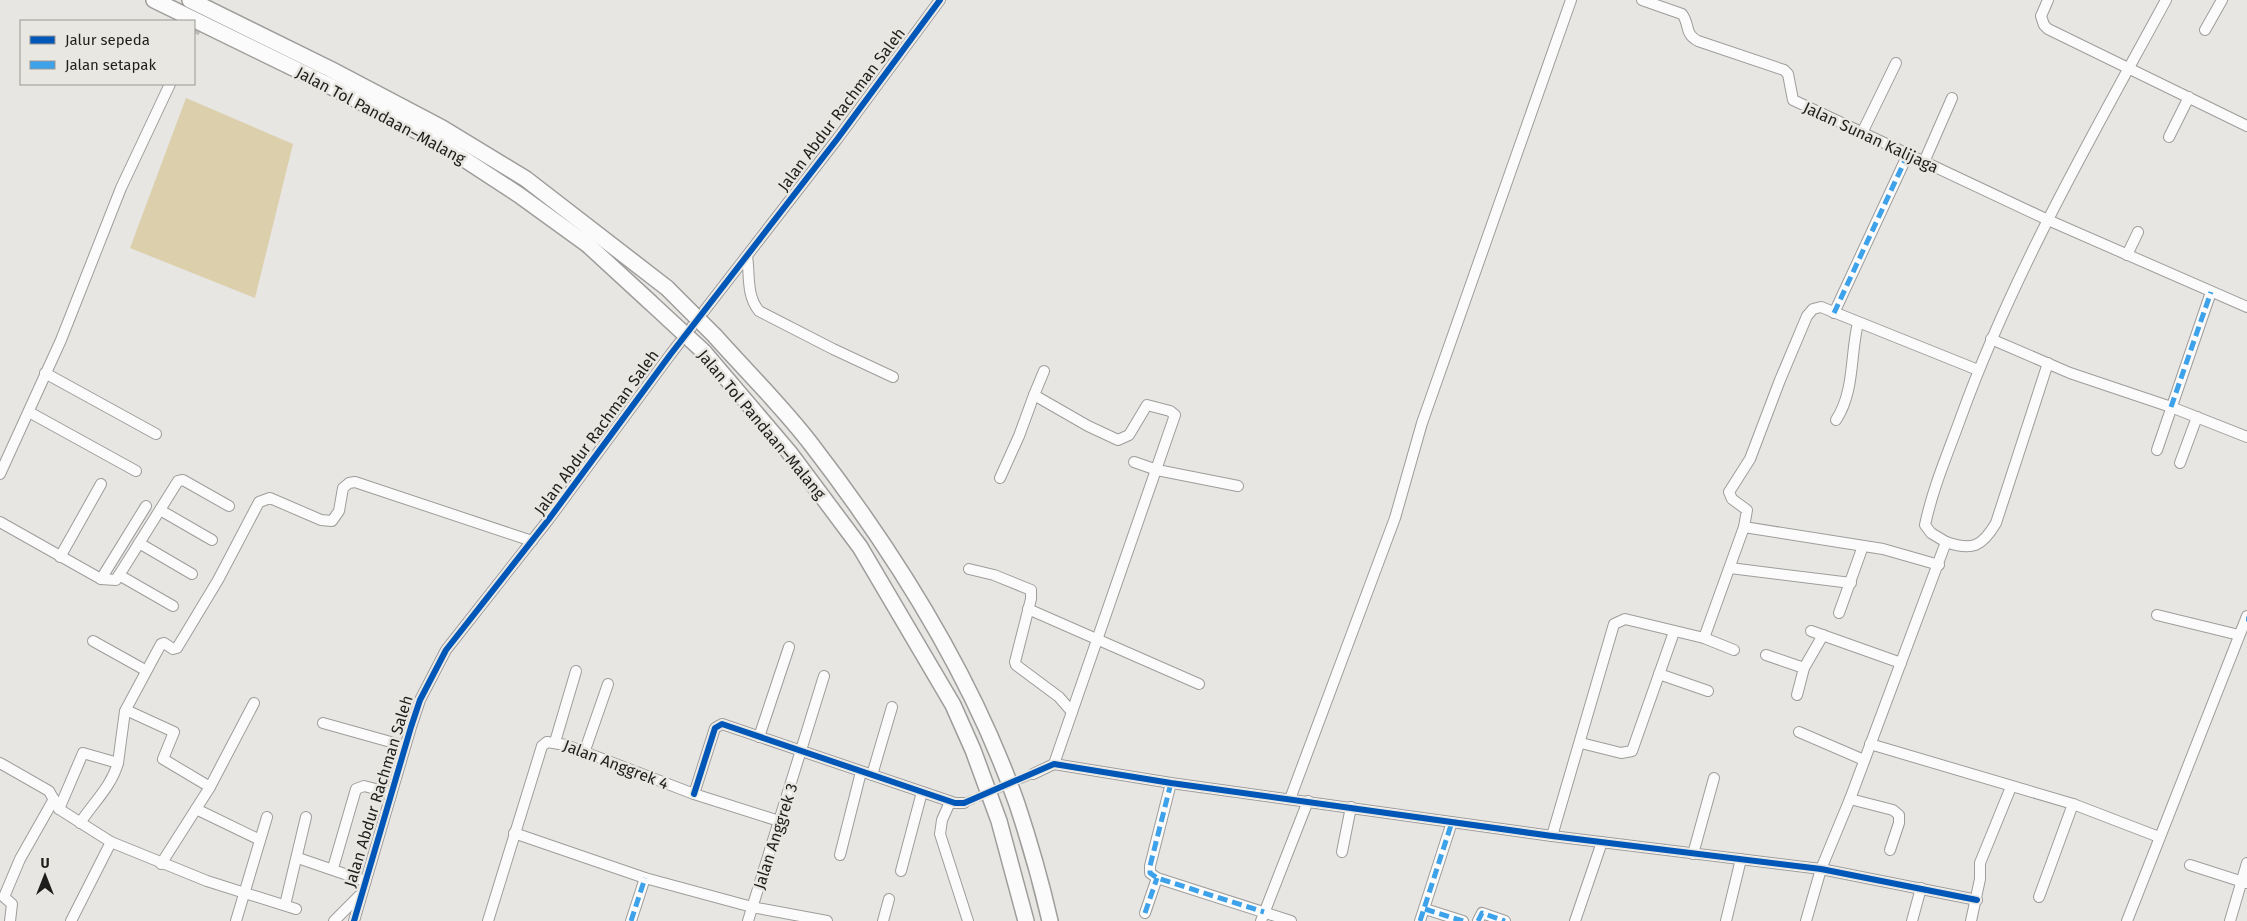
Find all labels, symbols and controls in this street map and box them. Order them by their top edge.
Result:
legend [20,20,195,85]
street label: Jalan Abdur Rachman Saleh [774,24,909,195]
text: Jalur sepeda [65,31,150,49]
text: Jalan setapak [65,56,156,74]
street label: Jalan Tol Pandaan–Malang [293,63,469,169]
street label: Jalan Sunan Kalijaga [1800,98,1941,177]
street label: Jalan Abdur Rachman Saleh [530,346,663,519]
street label: Jalan Tol Pandaan–Malang [694,346,830,503]
street label: Jalan Abdur Rachman Saleh [340,693,417,889]
street label: Jalan Anggrek 4 [561,736,671,793]
street label: Jalan Anggrek 3 [749,781,802,892]
north arrow [20,851,70,901]
text: U [40,855,50,872]

